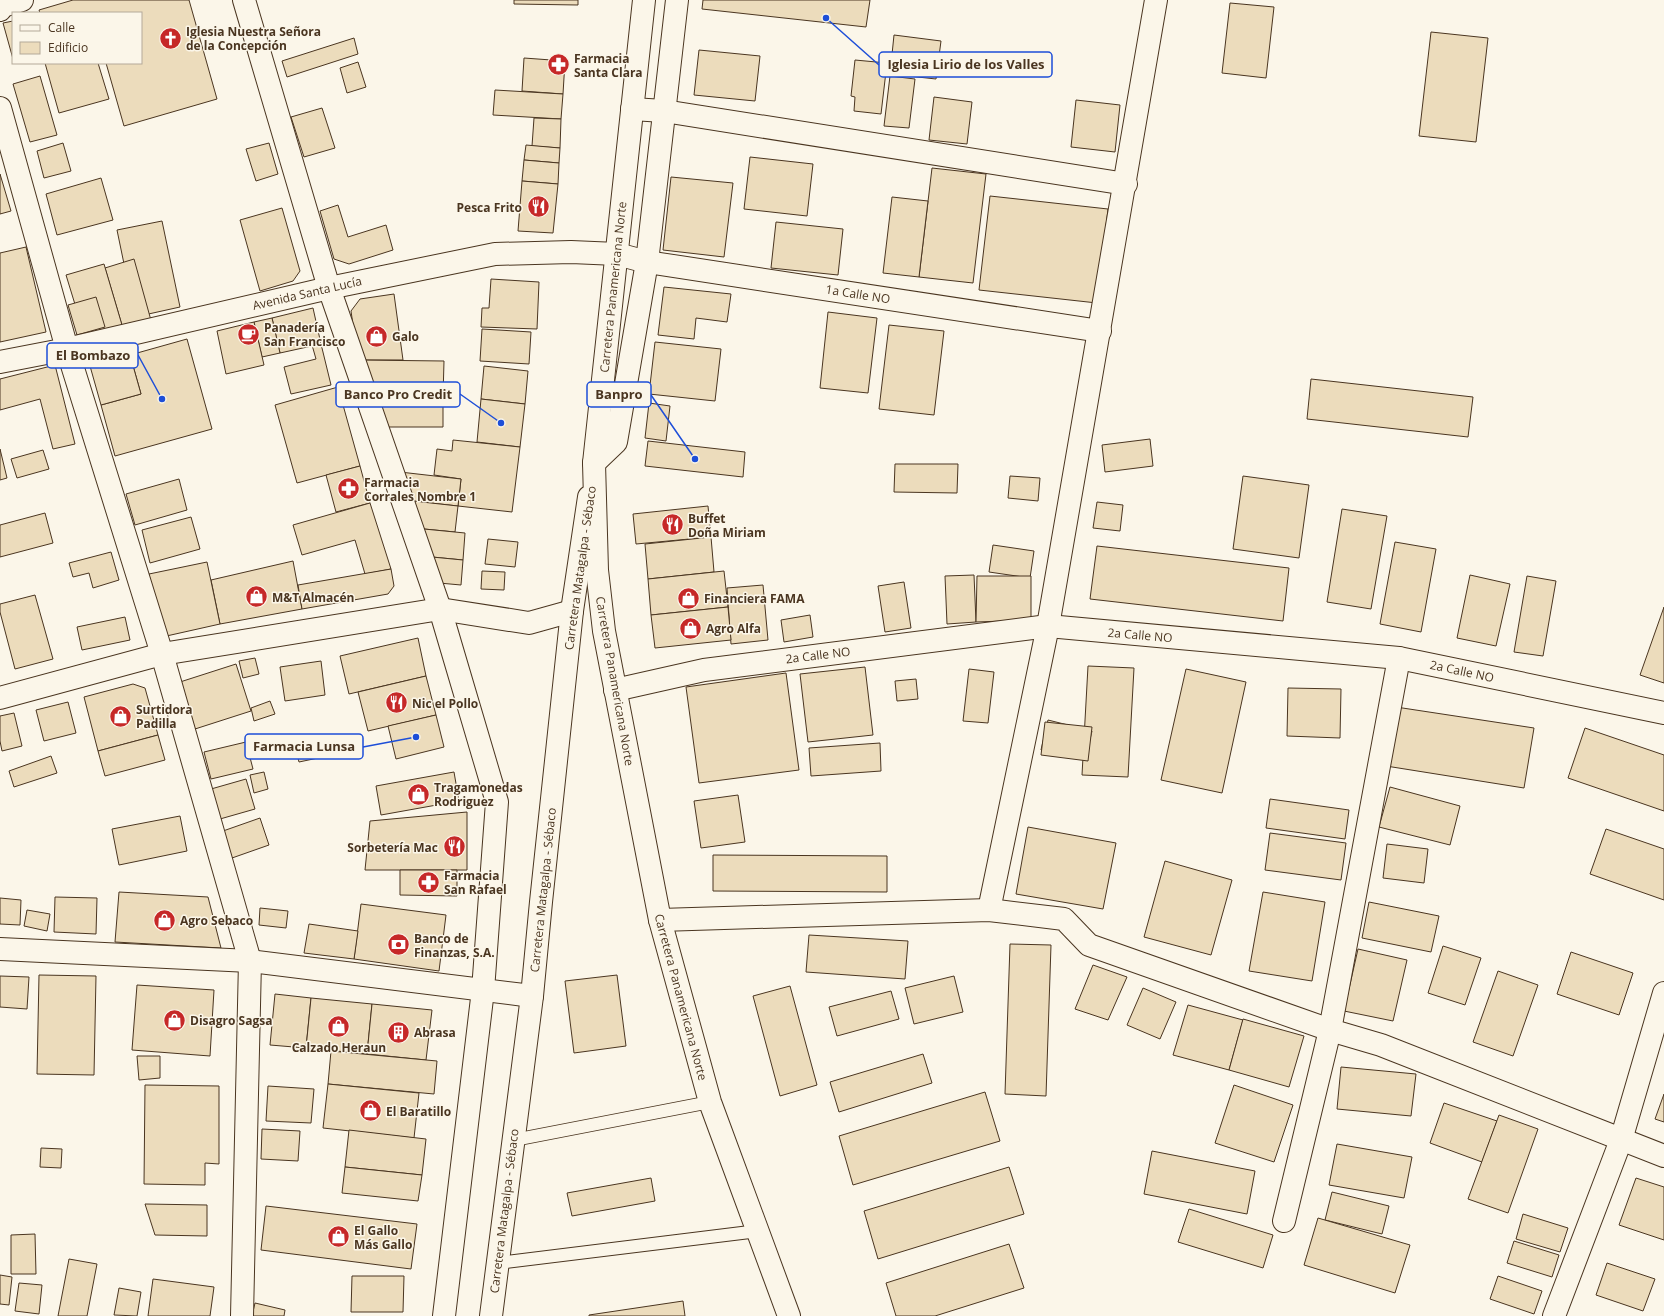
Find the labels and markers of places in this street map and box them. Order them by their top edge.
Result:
place label: Iglesia Nuestra Señora de la Concepción [186,23,321,54]
church icon: Iglesia Nuestra Señora de la Concepción [157,25,183,51]
place label: Farmacia Santa Clara [574,50,643,81]
pharmacy icon: Farmacia Santa Clara [545,52,571,78]
callout: Iglesia Lirio de los Valles [879,52,1052,77]
restaurant icon: Pesca Frito [525,194,551,220]
place label: Pesca Frito [457,199,522,216]
place label: Panadería San Francisco [264,319,345,350]
cafe icon: Panadería San Francisco [235,321,261,347]
shop icon: Galo [364,323,390,349]
place label: Galo [392,328,419,345]
callout: El Bombazo [47,343,138,368]
callout: Banco Pro Credit [336,382,460,407]
callout: Banpro [587,382,651,407]
place label: Farmacia Corrales Nombre 1 [364,474,476,505]
pharmacy icon: Farmacia Corrales Nombre 1 [335,476,361,502]
place label: Buffet Doña Miriam [688,510,766,541]
restaurant icon: Buffet Doña Miriam [659,512,685,538]
shop icon: M&T Almacén [244,584,270,610]
shop icon: Financiera FAMA [676,585,702,611]
place label: M&T Almacén [272,589,355,606]
place label: Financiera FAMA [704,590,805,607]
shop icon: Agro Alfa [678,615,704,641]
place label: Agro Alfa [706,620,761,637]
restaurant icon: Nic el Pollo [384,690,410,716]
place label: Nic el Pollo [412,695,478,712]
place label: Surtidora Padilla [136,701,193,732]
shop icon: Surtidora Padilla [108,703,134,729]
callout: Farmacia Lunsa [245,734,363,759]
place label: Tragamonedas Rodriguez [434,779,523,810]
shop icon: Tragamonedas Rodriguez [405,781,431,807]
restaurant icon: Sorbetería Mac [441,834,467,860]
place label: Sorbetería Mac [347,839,438,856]
place label: Farmacia San Rafael [444,867,507,898]
pharmacy icon: Farmacia San Rafael [416,869,442,895]
shop icon: Agro Sebaco [152,907,178,933]
place label: Agro Sebaco [180,912,253,929]
place label: Banco de Finanzas, S.A. [414,930,495,961]
bank icon: Banco de Finanzas, S.A. [386,932,412,958]
shop icon: Disagro Sagsa [161,1007,187,1033]
place label: Disagro Sagsa [190,1012,272,1029]
shop icon: Calzado Heraun [326,1013,352,1039]
building icon: Abrasa [386,1019,412,1045]
place label: Abrasa [414,1024,456,1041]
place label: Calzado Heraun [292,1039,386,1056]
shop icon: El Baratillo [358,1098,384,1124]
place label: El Baratillo [386,1103,451,1120]
place label: El Gallo Más Gallo [354,1222,412,1253]
shop icon: El Gallo Más Gallo [326,1224,352,1250]

